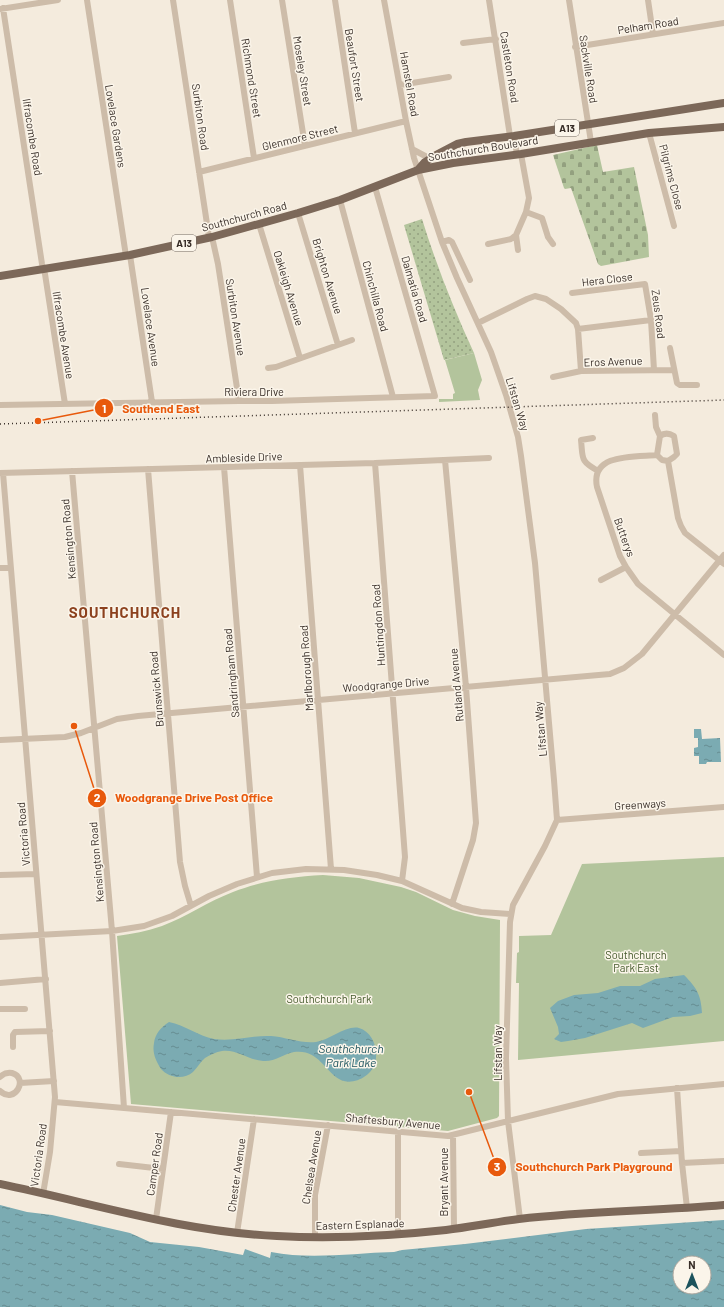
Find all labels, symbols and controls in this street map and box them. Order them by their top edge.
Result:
street label: Pelham Road [616,14,680,36]
street label: Beaufort Street [343,27,367,103]
street label: Castleton Road [498,30,522,104]
street label: Sackville Road [577,34,601,104]
street label: Moseley Street [291,35,315,107]
street label: Richmond Street [239,37,265,119]
street label: Hamstel Road [398,50,422,118]
street label: Lovelace Gardens [103,83,129,169]
street label: Surbiton Road [190,83,212,151]
street label: Ilfracombe Road [20,97,46,177]
road number: A13 [555,120,579,136]
street label: Glenmore Street [261,121,339,153]
street label: Southchurch Boulevard [427,133,539,163]
street label: Pilgrims Close [657,143,687,211]
street label: Southchurch Road [200,198,288,234]
road number: A13 [172,235,196,251]
street label: Brighton Avenue [310,237,346,316]
street label: Oakleigh Avenue [271,249,307,327]
street label: Dalmatia Road [399,254,431,324]
street label: Chinchilla Road [360,259,392,333]
street label: Hera Close [581,269,633,289]
street label: Surbiton Avenue [223,277,249,357]
street label: Lovelace Avenue [139,287,163,368]
street label: Zeus Road [650,289,668,339]
street label: Ilfracombe Avenue [51,290,77,380]
street label: Eros Avenue [583,353,643,369]
street label: Lifstan Way [504,376,532,432]
street label: Riviera Drive [224,385,284,398]
callout: Southend East [94,396,208,420]
text: 1 [102,401,106,415]
text: Southend East [122,401,200,415]
street label: Ambleside Drive [205,449,283,465]
street label: Kensington Road [58,498,78,580]
street label: Butterys [612,516,638,558]
street label: Huntingdon Road [369,584,387,666]
district label: SOUTHCHURCH [69,603,181,621]
street label: Marlborough Road [297,625,315,711]
street label: Sandringham Road [221,628,241,718]
street label: Rutland Avenue [446,648,466,722]
street label: Brunswick Road [146,650,166,728]
street label: Woodgrange Drive [342,674,430,694]
street label: Lifstan Way [531,701,549,757]
callout: Woodgrange Drive Post Office [87,786,281,810]
text: 2 [94,790,101,804]
text: Woodgrange Drive Post Office [115,790,273,804]
street label: Greenways [614,796,666,812]
street label: Victoria Road [14,802,32,866]
street label: Kensington Road [86,821,106,903]
park label: Southchurch Park East [605,948,667,974]
park label: Southchurch Park [286,992,372,1005]
street label: Lifstan Way [491,1025,504,1081]
water label: Southchurch Park Lake [319,1041,383,1069]
street label: Shaftesbury Avenue [345,1110,441,1132]
street label: Victoria Road [27,1123,49,1187]
street label: Chelsea Avenue [299,1129,323,1205]
street label: Camper Road [143,1132,165,1196]
street label: Chester Avenue [224,1137,248,1213]
street label: Bryant Avenue [437,1147,450,1216]
callout: Southchurch Park Playground [487,1155,681,1179]
text: 3 [494,1159,500,1173]
text: Southchurch Park Playground [515,1159,673,1173]
street label: Eastern Esplanade [315,1216,405,1232]
north arrow [672,1255,712,1295]
text: N [688,1258,696,1271]

